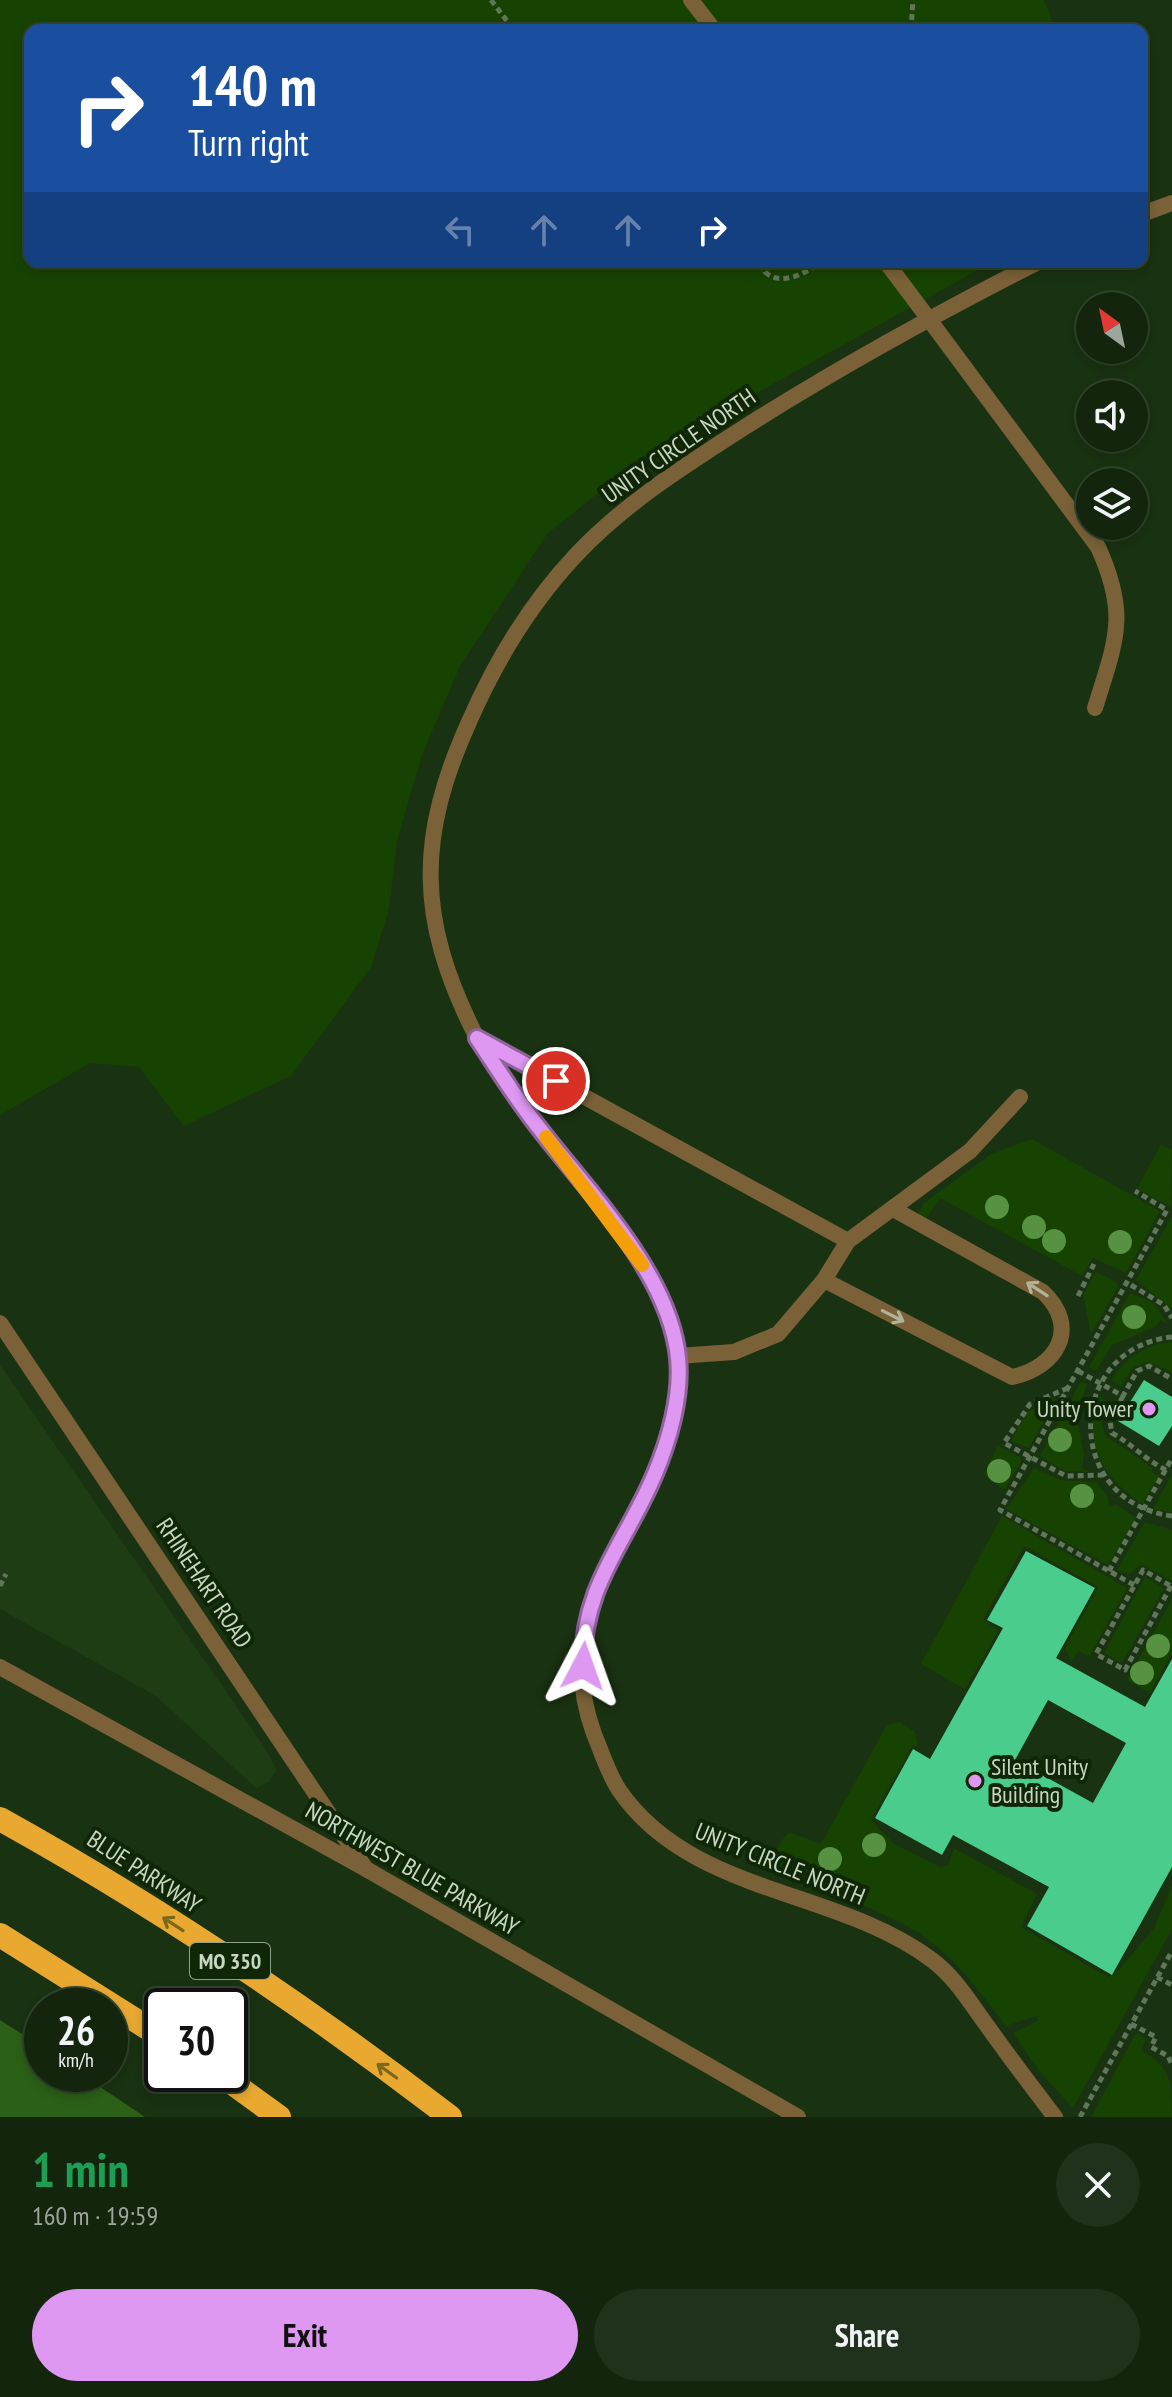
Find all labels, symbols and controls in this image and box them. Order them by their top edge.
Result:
text: 140 m [188,49,317,121]
icon: right [56,56,160,160]
text: Turn right [188,119,309,166]
icon: left [438,208,482,252]
icon: ahead [522,208,566,252]
icon: ahead [606,208,650,252]
icon: right [690,208,734,252]
north arrow [1076,292,1148,364]
map controls [1076,292,1148,540]
button: sound [1076,380,1148,452]
street label: UNITY CIRCLE NORTH [596,381,762,510]
button: layers [1076,468,1148,540]
pin [522,1047,590,1115]
icon: arrive [534,1059,578,1103]
one-way arrow [1026,1281,1049,1297]
one-way arrow [881,1308,905,1324]
place label: Unity Tower [1037,1393,1133,1424]
marker: Unity Tower [1140,1400,1158,1418]
street label: RHINEHART ROAD [150,1512,259,1654]
position arrow [541,1624,625,1708]
place label: Silent Unity Building [991,1751,1088,1810]
marker: Silent Unity Building [966,1772,984,1790]
street label: NORTHWEST BLUE PARKWAY [300,1795,525,1942]
street label: UNITY CIRCLE NORTH [691,1815,870,1912]
street label: BLUE PARKWAY [81,1823,207,1920]
one-way arrow [162,1916,184,1933]
road number: MO 350 [190,1943,270,1979]
speed limit sign: 30 [144,1988,248,2092]
text: 26 [57,2004,95,2056]
text: km/h [58,2047,94,2073]
one-way arrow [377,2063,398,2080]
text: 1 min [32,2138,129,2200]
button: close [1056,2143,1140,2227]
text: 160 m · 19:59 [32,2199,158,2232]
button: Exit [32,2289,578,2381]
button: Share [594,2289,1140,2381]

